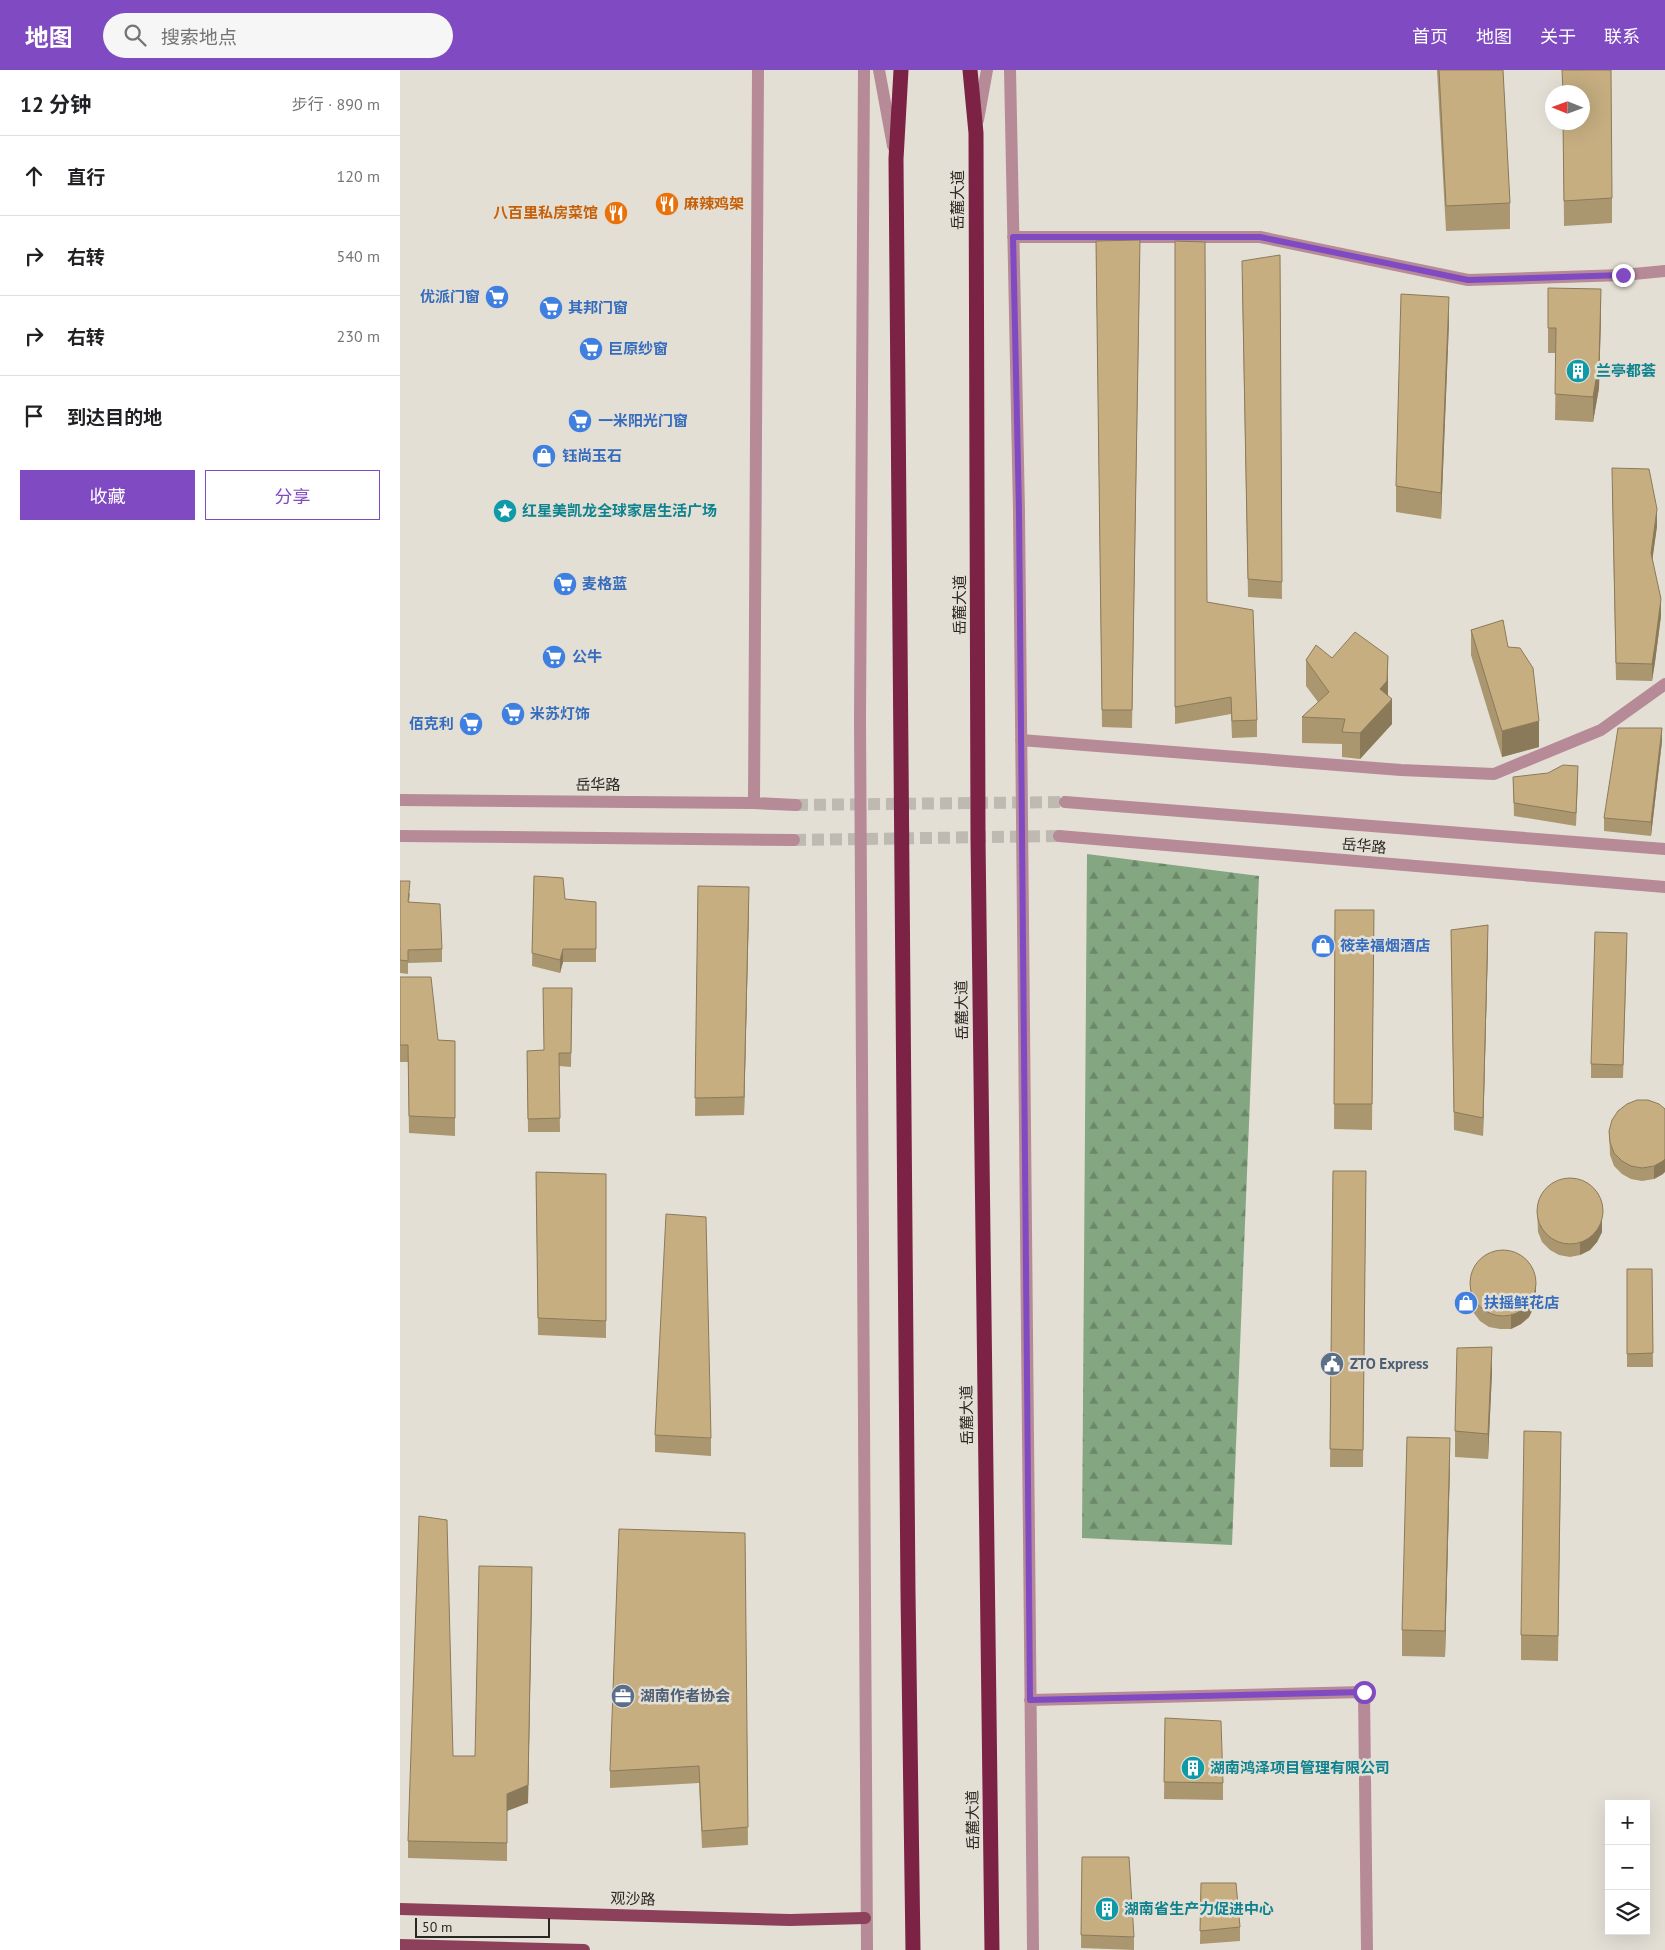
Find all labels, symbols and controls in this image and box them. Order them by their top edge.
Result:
search box [103,13,453,58]
icon: search [121,21,149,49]
text: 地图 [25,22,73,53]
text: 搜索地点 [161,25,237,49]
text: 首页 [1412,25,1448,48]
text: 地图 [1476,25,1512,48]
text: 关于 [1540,25,1576,48]
text: 联系 [1604,25,1640,48]
north arrow [1545,85,1590,130]
text: 12 分钟 [20,91,91,118]
text: 步行 · 890 m [292,94,380,114]
icon: ahead [20,162,48,190]
text: 直行 [67,165,105,189]
text: 120 m [337,166,380,186]
street label: 岳麓大道 [948,170,967,230]
restaurant icon: 麻辣鸡架 [654,191,680,217]
place label: 麻辣鸡架 [684,194,744,213]
restaurant icon: 八百里私房菜馆 [603,200,629,226]
place label: 八百里私房菜馆 [493,203,598,222]
icon: right [20,242,48,270]
text: 右转 [67,245,105,269]
text: 540 m [337,246,380,266]
route end [1612,264,1635,287]
supermarket icon: 优派门窗 [484,284,510,310]
place label: 优派门窗 [420,287,480,306]
supermarket icon: 其邦门窗 [538,295,564,321]
place label: 其邦门窗 [568,298,628,317]
icon: right [20,322,48,350]
text: 右转 [67,325,105,349]
text: 230 m [337,326,380,346]
supermarket icon: 巨原纱窗 [578,336,604,362]
place label: 巨原纱窗 [608,339,668,358]
building icon: 兰亭都荟 [1565,358,1591,384]
place label: 兰亭都荟 [1596,361,1656,380]
icon: arrive [20,402,48,430]
text: 到达目的地 [67,405,162,429]
supermarket icon: 一米阳光门窗 [567,408,593,434]
place label: 一米阳光门窗 [598,411,688,430]
shop icon: 钰尚玉石 [531,443,557,469]
place label: 钰尚玉石 [562,446,622,465]
button: 收藏 [20,470,195,520]
button: 分享 [205,470,380,520]
place icon: 红星美凯龙全球家居生活广场 [492,498,518,524]
place label: 红星美凯龙全球家居生活广场 [522,501,717,520]
supermarket icon: 麦格蓝 [552,571,578,597]
place label: 麦格蓝 [582,574,627,593]
street label: 岳麓大道 [950,575,969,635]
supermarket icon: 公牛 [541,644,567,670]
place label: 公牛 [572,647,602,666]
supermarket icon: 米苏灯饰 [500,701,526,727]
place label: 米苏灯饰 [530,704,590,723]
supermarket icon: 佰克利 [458,711,484,737]
place label: 佰克利 [409,714,454,733]
street label: 岳华路 [575,775,621,794]
street label: 岳华路 [1341,834,1387,857]
shop icon: 筱幸福烟酒店 [1310,933,1336,959]
place label: 筱幸福烟酒店 [1340,936,1430,955]
street label: 岳麓大道 [951,980,972,1040]
shop icon: 扶摇鲜花店 [1453,1290,1479,1316]
place label: 扶摇鲜花店 [1484,1293,1559,1312]
public building icon: ZTO Express [1319,1351,1345,1377]
place label: ZTO Express [1350,1354,1429,1373]
street label: 岳麓大道 [956,1385,977,1445]
route start [1353,1681,1376,1704]
office icon: 湖南作者协会 [610,1683,636,1709]
place label: 湖南作者协会 [640,1686,730,1705]
building icon: 湖南鸿泽项目管理有限公司 [1180,1755,1206,1781]
place label: 湖南鸿泽项目管理有限公司 [1210,1758,1390,1777]
street label: 岳麓大道 [962,1790,983,1850]
map controls [1605,1800,1650,1935]
button: + [1605,1800,1650,1845]
button: − [1605,1845,1650,1890]
street label: 观沙路 [610,1888,656,1909]
button: layers [1605,1890,1650,1935]
building icon: 湖南省生产力促进中心 [1094,1896,1120,1922]
place label: 湖南省生产力促进中心 [1124,1899,1274,1918]
scale bar [415,1915,550,1938]
text: 50 m [422,1918,452,1936]

